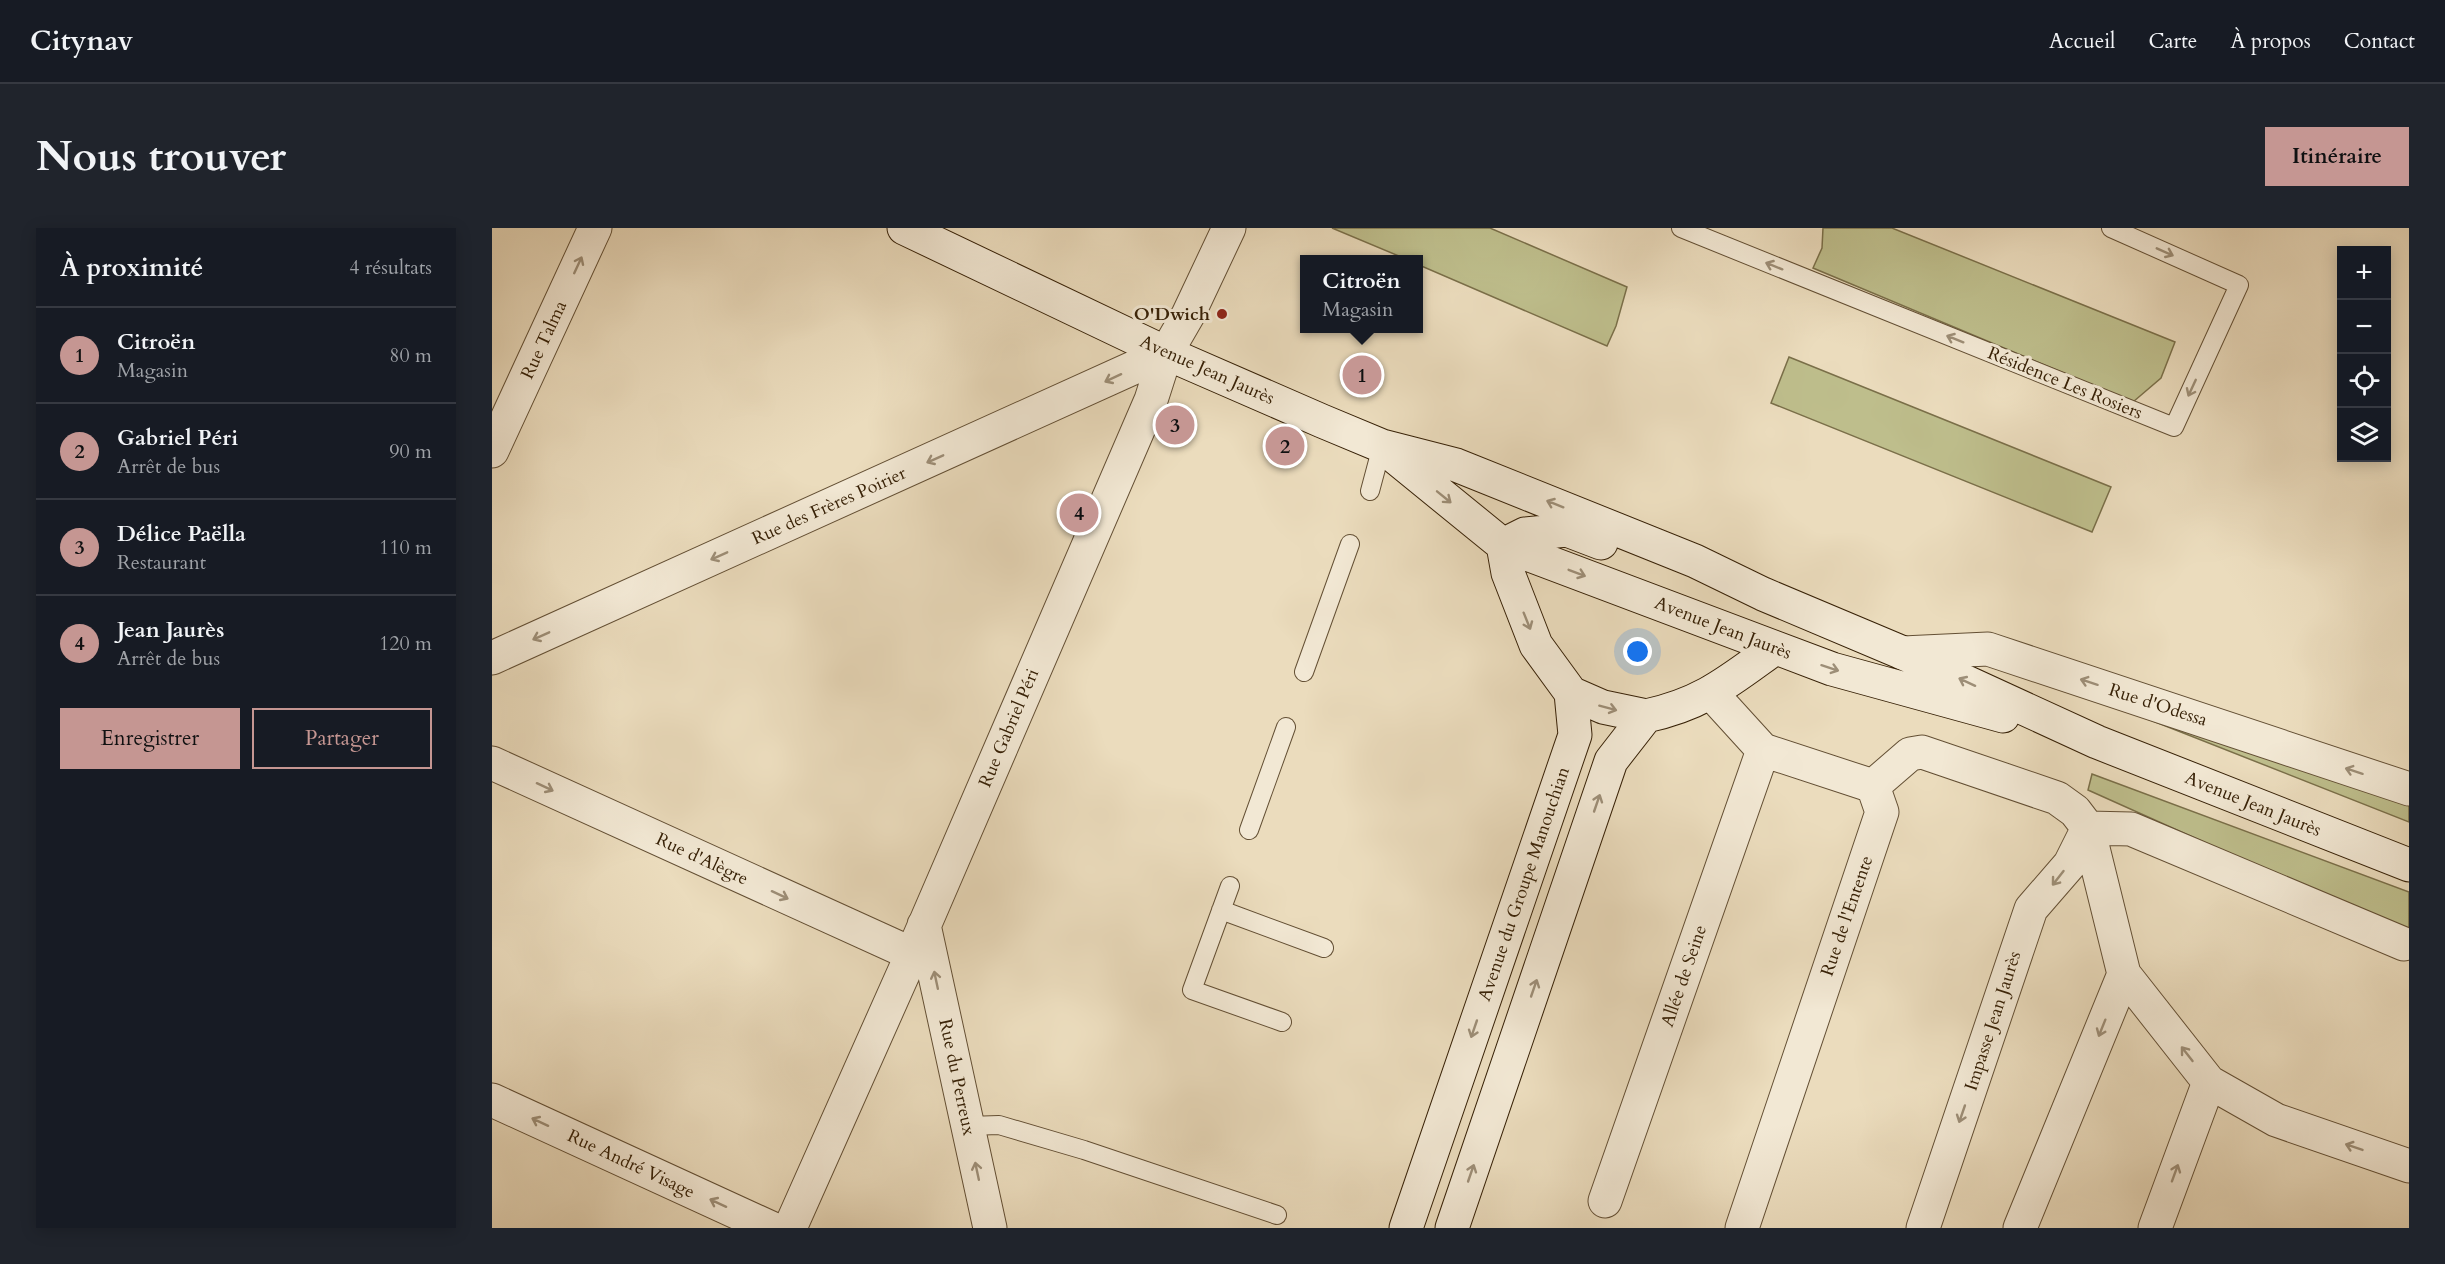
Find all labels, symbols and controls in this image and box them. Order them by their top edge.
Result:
text: Citynav [30,22,133,60]
text: Accueil [2049,27,2115,56]
text: Carte [2148,27,2197,56]
text: À propos [2230,27,2311,56]
text: Contact [2344,27,2415,56]
button: Itinéraire [2265,127,2409,186]
text: Nous trouver [36,128,286,185]
map controls [2337,246,2391,462]
button: + [2337,246,2391,300]
one-way arrow [2155,247,2173,258]
text: À proximité [60,250,203,285]
text: 4 résultats [349,254,432,281]
popup [1300,255,1423,333]
one-way arrow [573,256,585,274]
one-way arrow [1765,260,1784,271]
text: Citroën [1322,266,1401,296]
street label: Rue Talma [515,296,573,383]
text: Magasin [1322,296,1393,323]
button: − [2337,300,2391,354]
place label: O'Dwich [1134,302,1210,327]
marker: O'Dwich [1215,307,1229,321]
text: Citroën [117,327,195,357]
street label: Avenue Jean Jaurès [1136,329,1278,411]
one-way arrow [1946,333,1965,344]
street label: Résidence Les Rosiers [1984,341,2146,425]
text: 1 [74,342,85,369]
text: 80 m [389,342,432,369]
pin: 1 [1342,352,1382,398]
button: locate [2337,354,2391,408]
text: Magasin [117,357,188,384]
one-way arrow [1104,373,1122,385]
one-way arrow [2185,379,2197,397]
pin: 3 [1156,402,1194,448]
button: layers [2337,408,2391,462]
text: Gabriel Péri [117,423,238,453]
pin: 2 [1266,424,1304,468]
text: 2 [74,438,85,465]
text: 90 m [389,438,432,465]
text: Arrêt de bus [117,453,220,480]
one-way arrow [927,453,945,465]
street label: Rue des Frères Poirier [748,461,910,551]
pin: 4 [1060,490,1098,536]
one-way arrow [1435,490,1451,503]
one-way arrow [1546,498,1565,509]
text: Délice Paëlla [117,519,246,549]
text: 3 [74,534,85,561]
text: 110 m [379,534,432,561]
text: Restaurant [117,549,206,576]
one-way arrow [710,551,728,562]
one-way arrow [1568,569,1586,580]
street label: Avenue Jean Jaurès [1651,590,1795,666]
one-way arrow [1522,611,1533,630]
text: Jean Jaurès [117,615,224,645]
text: 4 [74,630,85,657]
text: 120 m [379,630,432,657]
one-way arrow [533,630,551,642]
your location [1623,637,1652,666]
text: Arrêt de bus [117,645,220,672]
one-way arrow [1820,663,1839,674]
street label: Rue Gabriel Péri [973,665,1045,791]
one-way arrow [1959,676,1977,688]
one-way arrow [2080,676,2099,687]
street label: Rue d'Odessa [2106,677,2211,733]
one-way arrow [1598,702,1617,714]
button: Enregistrer [60,708,240,769]
button: Partager [252,708,432,769]
street label: Avenue du Groupe Manouchian [1472,763,1576,1004]
one-way arrow [2345,764,2363,775]
street label: Avenue Jean Jaurès [2181,765,2325,843]
one-way arrow [536,782,554,793]
one-way arrow [1592,795,1603,813]
street label: Rue d'Alègre [652,827,752,891]
street label: Rue de l'Entente [1815,852,1879,980]
one-way arrow [2052,870,2065,886]
one-way arrow [770,889,788,901]
street label: Allée de Seine [1655,922,1713,1030]
street label: Impasse Jean Jaurès [1959,948,2027,1094]
one-way arrow [930,971,941,991]
one-way arrow [1529,979,1540,998]
street label: Rue du Perreux [932,1016,982,1138]
one-way arrow [1468,1019,1479,1037]
one-way arrow [2096,1019,2107,1037]
one-way arrow [2180,1046,2193,1062]
one-way arrow [1956,1105,1967,1123]
one-way arrow [532,1116,550,1128]
street label: Rue André Visage [563,1124,699,1204]
one-way arrow [2345,1140,2364,1151]
one-way arrow [971,1162,982,1181]
one-way arrow [1466,1164,1477,1183]
one-way arrow [2171,1164,2182,1183]
one-way arrow [709,1197,727,1209]

